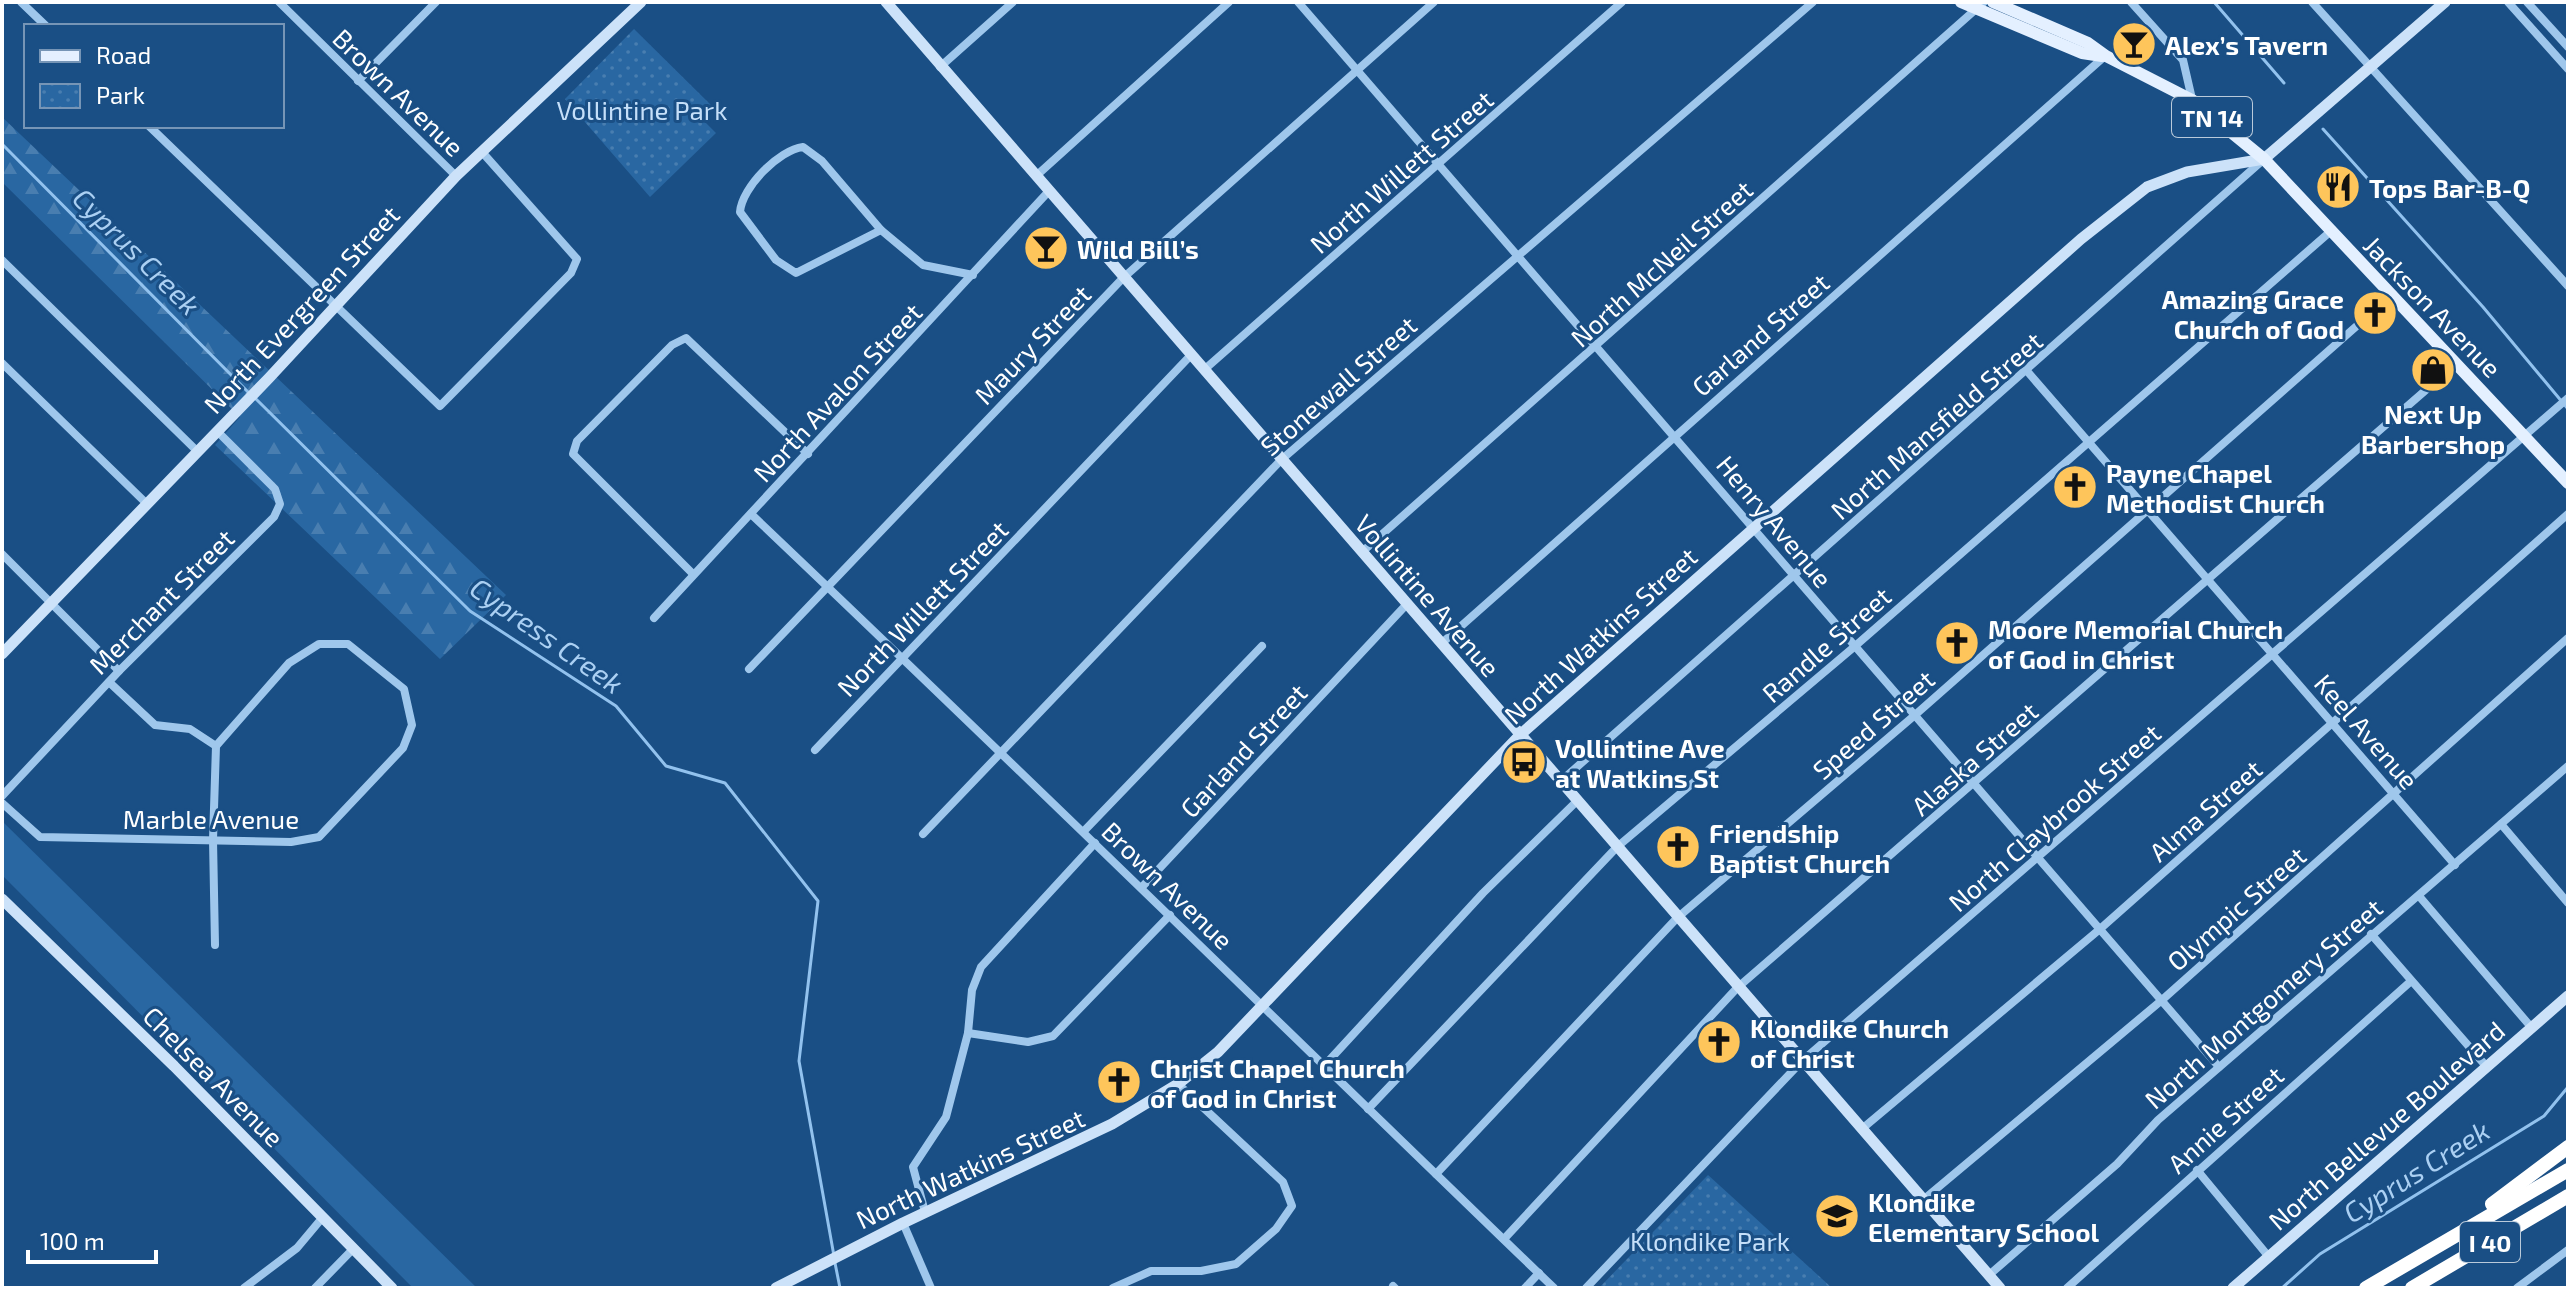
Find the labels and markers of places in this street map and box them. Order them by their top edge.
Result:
bar icon: Alex’s Tavern [2110,20,2158,68]
place label: Alex’s Tavern [2165,29,2328,60]
restaurant icon: Tops Bar-B-Q [2314,163,2362,211]
place label: Tops Bar-B-Q [2369,172,2530,204]
bar icon: Wild Bill’s [1022,224,1070,272]
place label: Wild Bill’s [1077,233,1199,264]
place label: Amazing Grace Church of God [2162,283,2344,344]
church icon: Amazing Grace Church of God [2351,289,2399,337]
shop icon: Next Up Barbershop [2409,346,2457,394]
place label: Next Up Barbershop [2361,398,2505,459]
place label: Payne Chapel Methodist Church [2106,457,2325,518]
church icon: Payne Chapel Methodist Church [2051,463,2099,511]
place label: Moore Memorial Church of God in Christ [1988,613,2283,674]
church icon: Moore Memorial Church of God in Christ [1933,619,1981,667]
place label: Vollintine Ave at Watkins St [1555,732,1725,793]
bus stop icon: Vollintine Ave at Watkins St [1500,738,1548,786]
place label: Friendship Baptist Church [1709,817,1890,878]
church icon: Friendship Baptist Church [1654,823,1702,871]
place label: Klondike Church of Christ [1750,1012,1949,1073]
church icon: Klondike Church of Christ [1695,1018,1743,1066]
place label: Christ Chapel Church of God in Christ [1150,1052,1405,1113]
church icon: Christ Chapel Church of God in Christ [1095,1058,1143,1106]
place label: Klondike Elementary School [1868,1186,2100,1248]
school or university icon: Klondike Elementary School [1813,1192,1861,1240]

